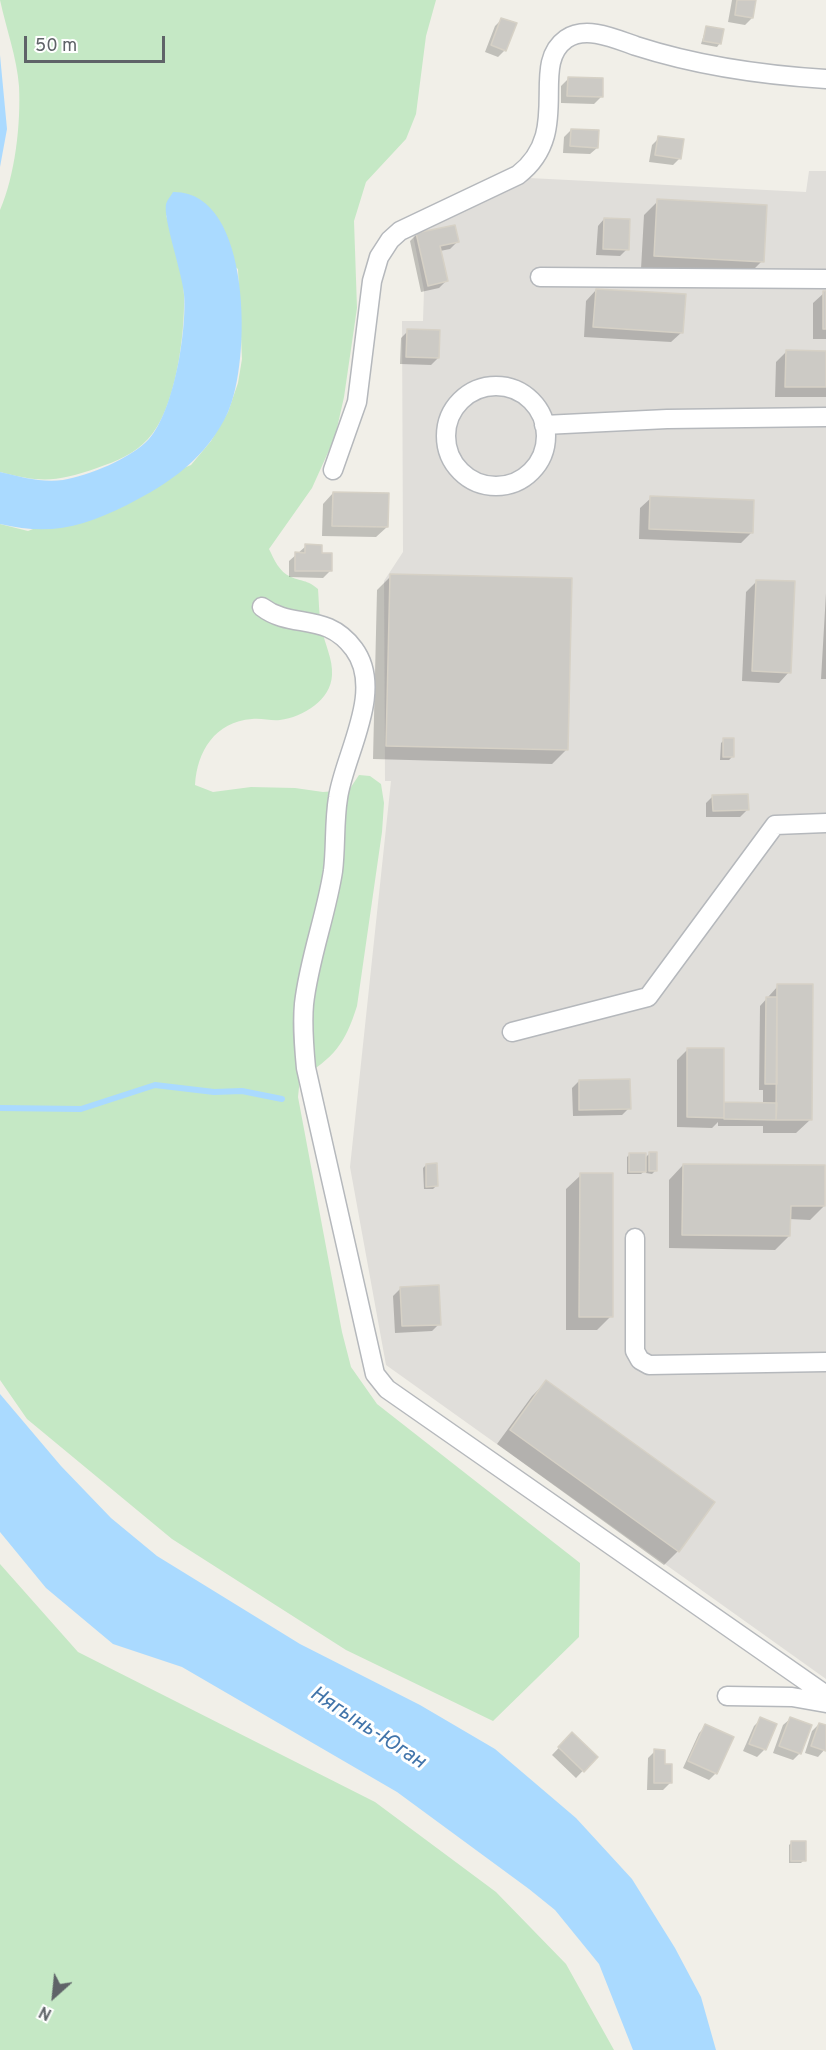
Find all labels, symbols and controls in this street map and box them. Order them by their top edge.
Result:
scale bar [27,24,168,62]
text: 50 m [35,35,77,58]
water label: Нягынь-Юган [304,1682,430,1776]
north arrow [24,1966,84,2026]
text: N [36,2001,55,2024]

